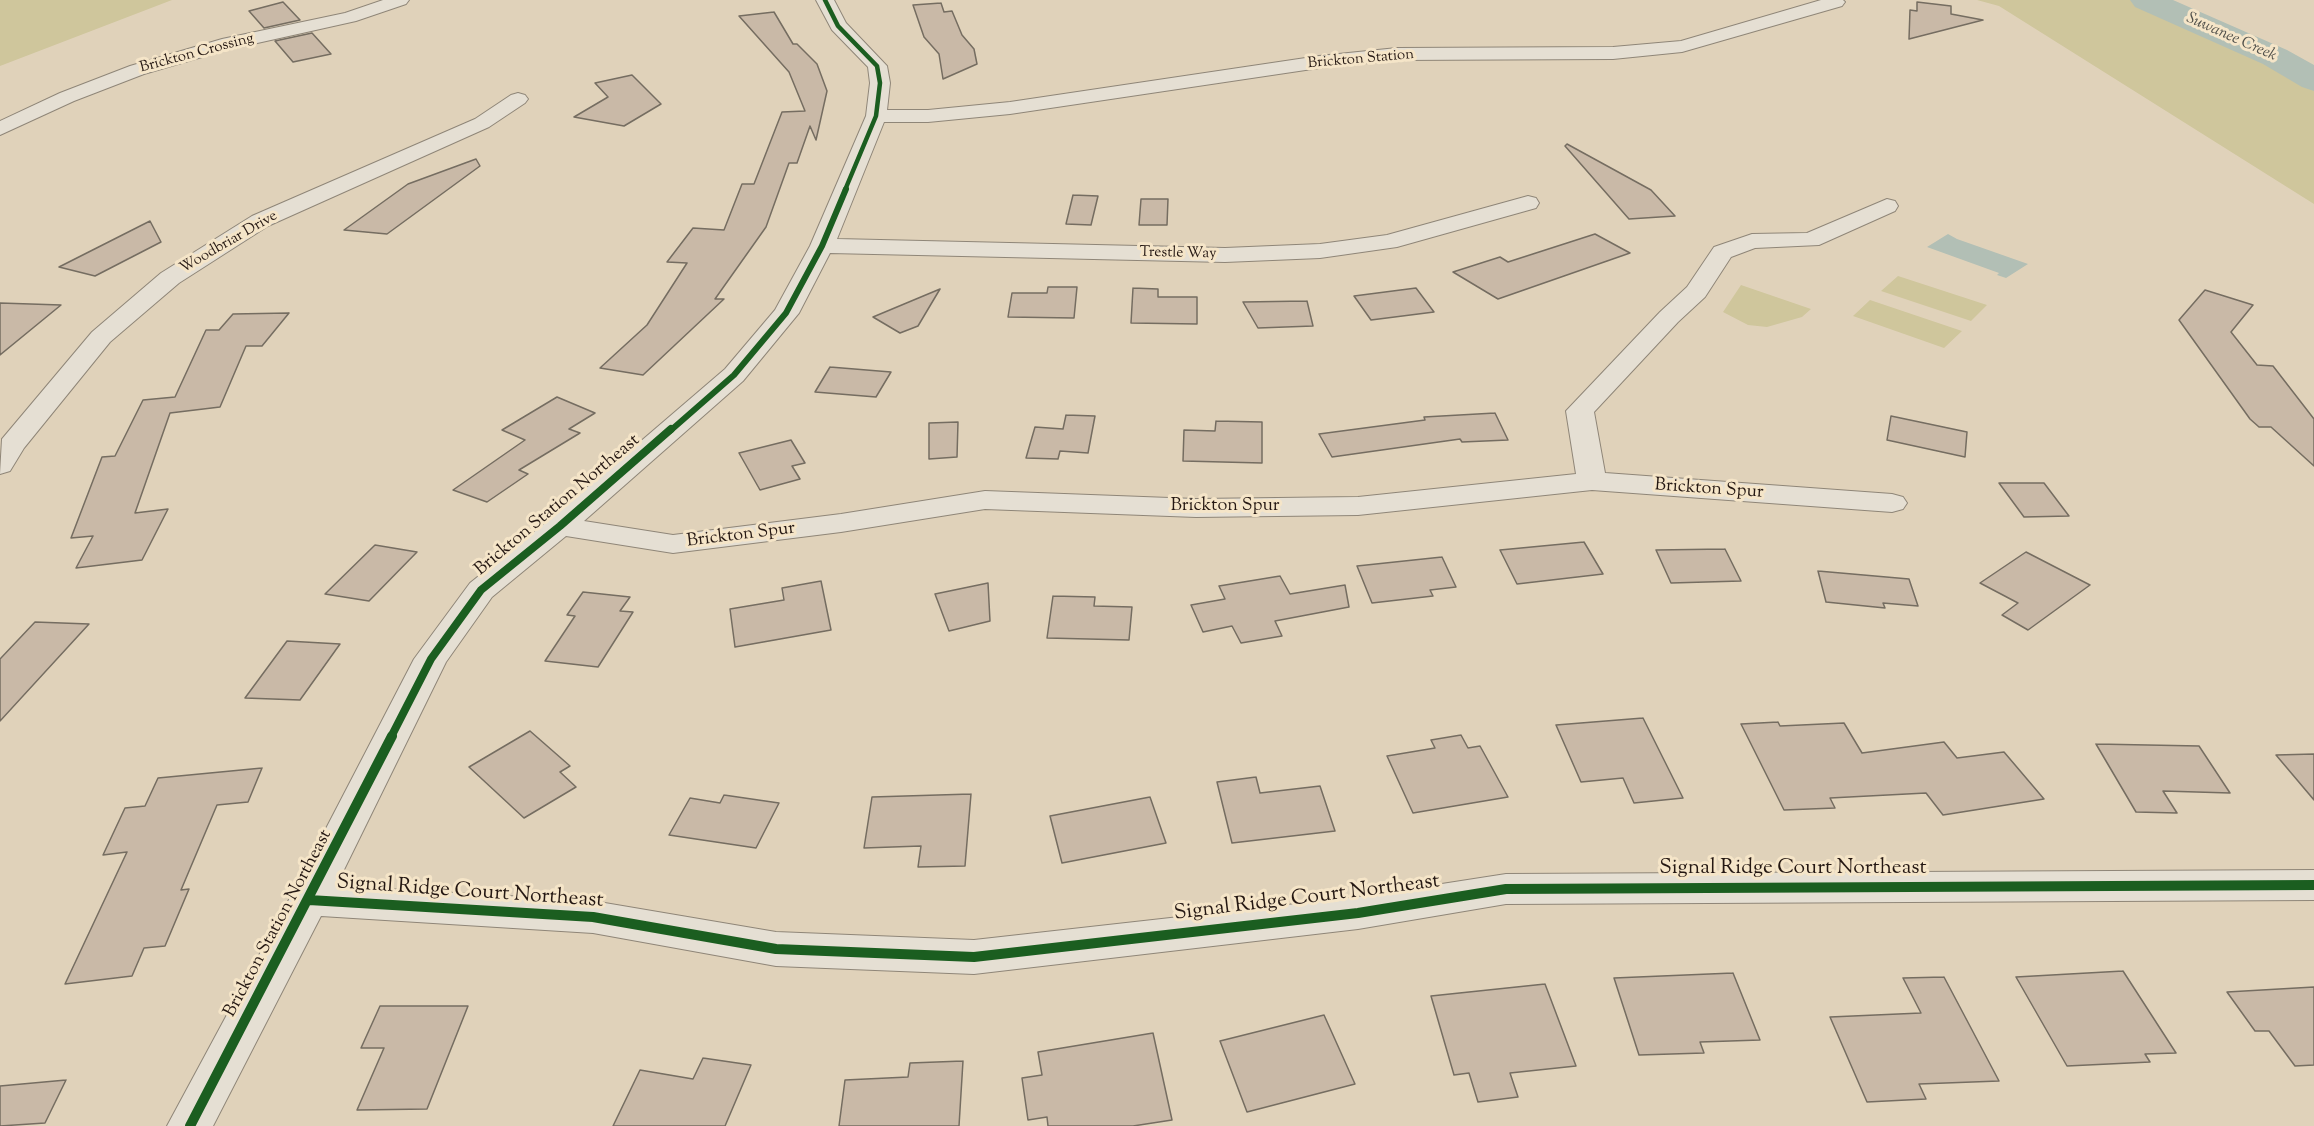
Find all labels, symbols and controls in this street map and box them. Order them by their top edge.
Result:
water label: Suwanee Creek [2183,10,2279,66]
street label: Brickton Crossing [138,30,256,78]
street label: Brickton Station [1307,46,1415,74]
street label: Woodbriar Drive [177,208,281,278]
street label: Trestle Way [1139,244,1217,264]
street label: Brickton Station Northeast [471,431,645,581]
street label: Brickton Spur [1654,475,1764,505]
street label: Brickton Spur [1170,496,1280,518]
street label: Brickton Spur [686,519,796,553]
street label: Brickton Station Northeast [220,827,338,1021]
street label: Signal Ridge Court Northeast [1659,856,1927,882]
street label: Signal Ridge Court Northeast [1173,870,1441,928]
street label: Signal Ridge Court Northeast [336,871,604,915]

